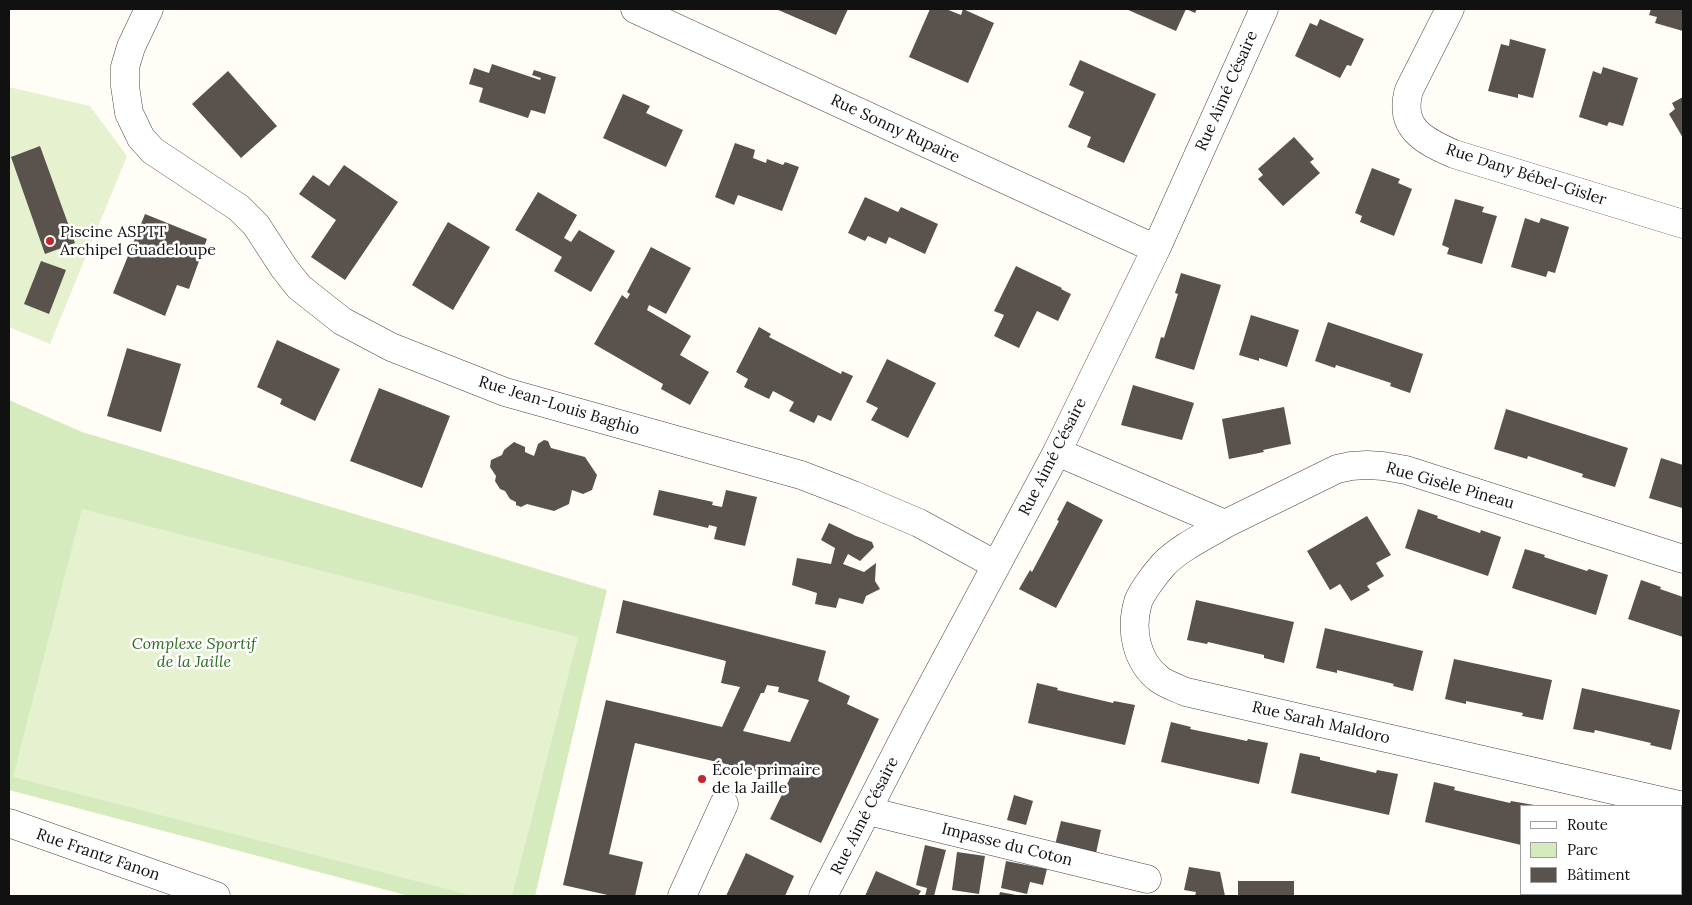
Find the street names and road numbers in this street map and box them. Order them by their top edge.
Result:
street label: Rue Aimé Césaire [1192,28,1262,154]
street label: Rue Sonny Rupaire [827,91,963,167]
street label: Rue Dany Bébel-Gisler [1443,140,1609,210]
street label: Rue Jean-Louis Baghio [476,372,642,440]
street label: Rue Aimé Césaire [1015,395,1091,519]
street label: Rue Gisèle Pineau [1384,458,1516,514]
street label: Rue Sarah Maldoro [1250,698,1392,748]
street label: Rue Aimé Césaire [827,754,903,878]
street label: Impasse du Coton [940,819,1074,871]
street label: Rue Frantz Fanon [34,825,162,885]

